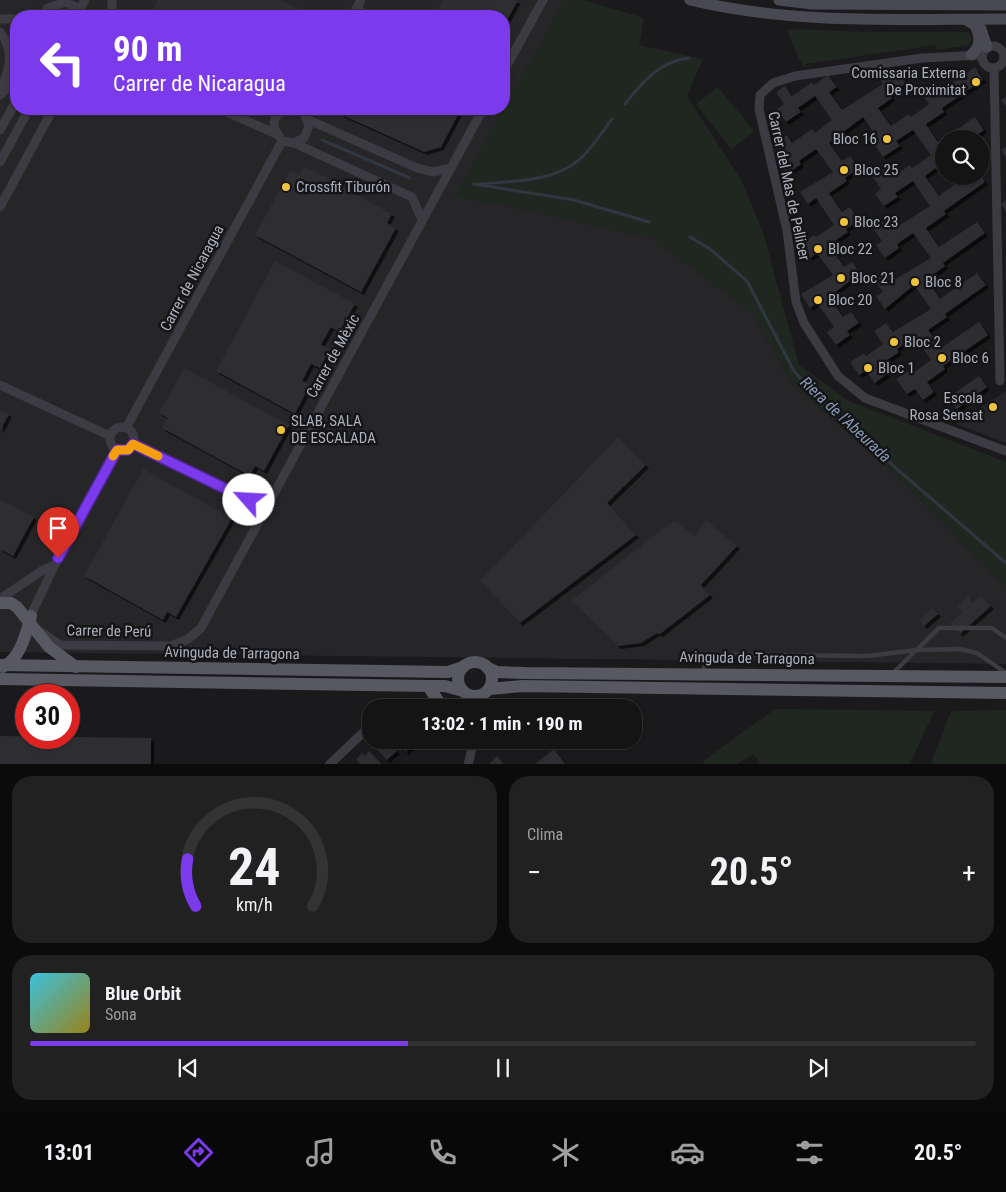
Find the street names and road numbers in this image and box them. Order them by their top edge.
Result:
street label: Carrer del Mas de Pellicer [764,110,814,263]
street label: Carrer de Nicaragua [156,222,228,334]
street label: Carrer de Mèxic [303,311,363,401]
street label: Carrer de Perú [66,621,152,641]
street label: Avinguda de Tarragona [164,643,300,663]
street label: Avinguda de Tarragona [679,648,815,668]

